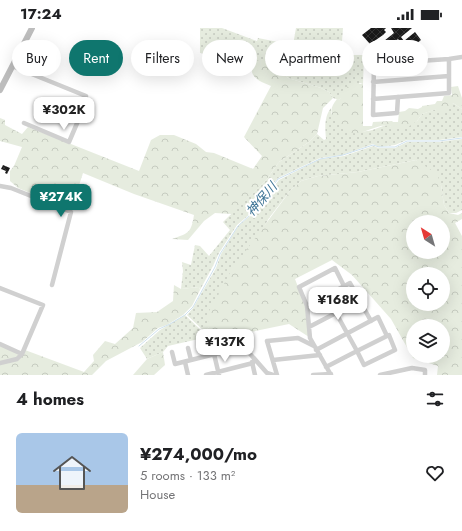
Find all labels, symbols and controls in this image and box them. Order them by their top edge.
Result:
text: 17:24 [20,3,62,25]
chip: Buy [12,40,61,76]
chip: Rent [69,40,123,76]
chip: Filters [131,40,194,76]
chip: New [202,40,257,76]
chip: Apartment [265,40,354,76]
chip: House [362,40,428,76]
pin: ¥302K [36,97,92,131]
text: ¥302K [43,100,86,119]
water label: 神保川 [241,177,283,220]
pin: ¥274K [33,184,89,218]
text: ¥274K [39,187,83,206]
north arrow [406,215,450,259]
map controls [406,215,450,363]
button: locate [406,267,450,311]
pin: ¥168K [310,287,366,321]
text: ¥168K [317,290,359,309]
button: layers [406,319,450,363]
pin: ¥137K [197,329,253,363]
text: ¥137K [205,332,245,351]
text: 4 homes [16,387,84,411]
icon: filters [424,388,446,410]
text: ¥274,000/mo [140,442,257,466]
icon: home [48,449,96,497]
icon: heart [424,462,446,484]
text: 5 rooms · 133 m² [140,466,235,485]
text: House [140,485,175,504]

